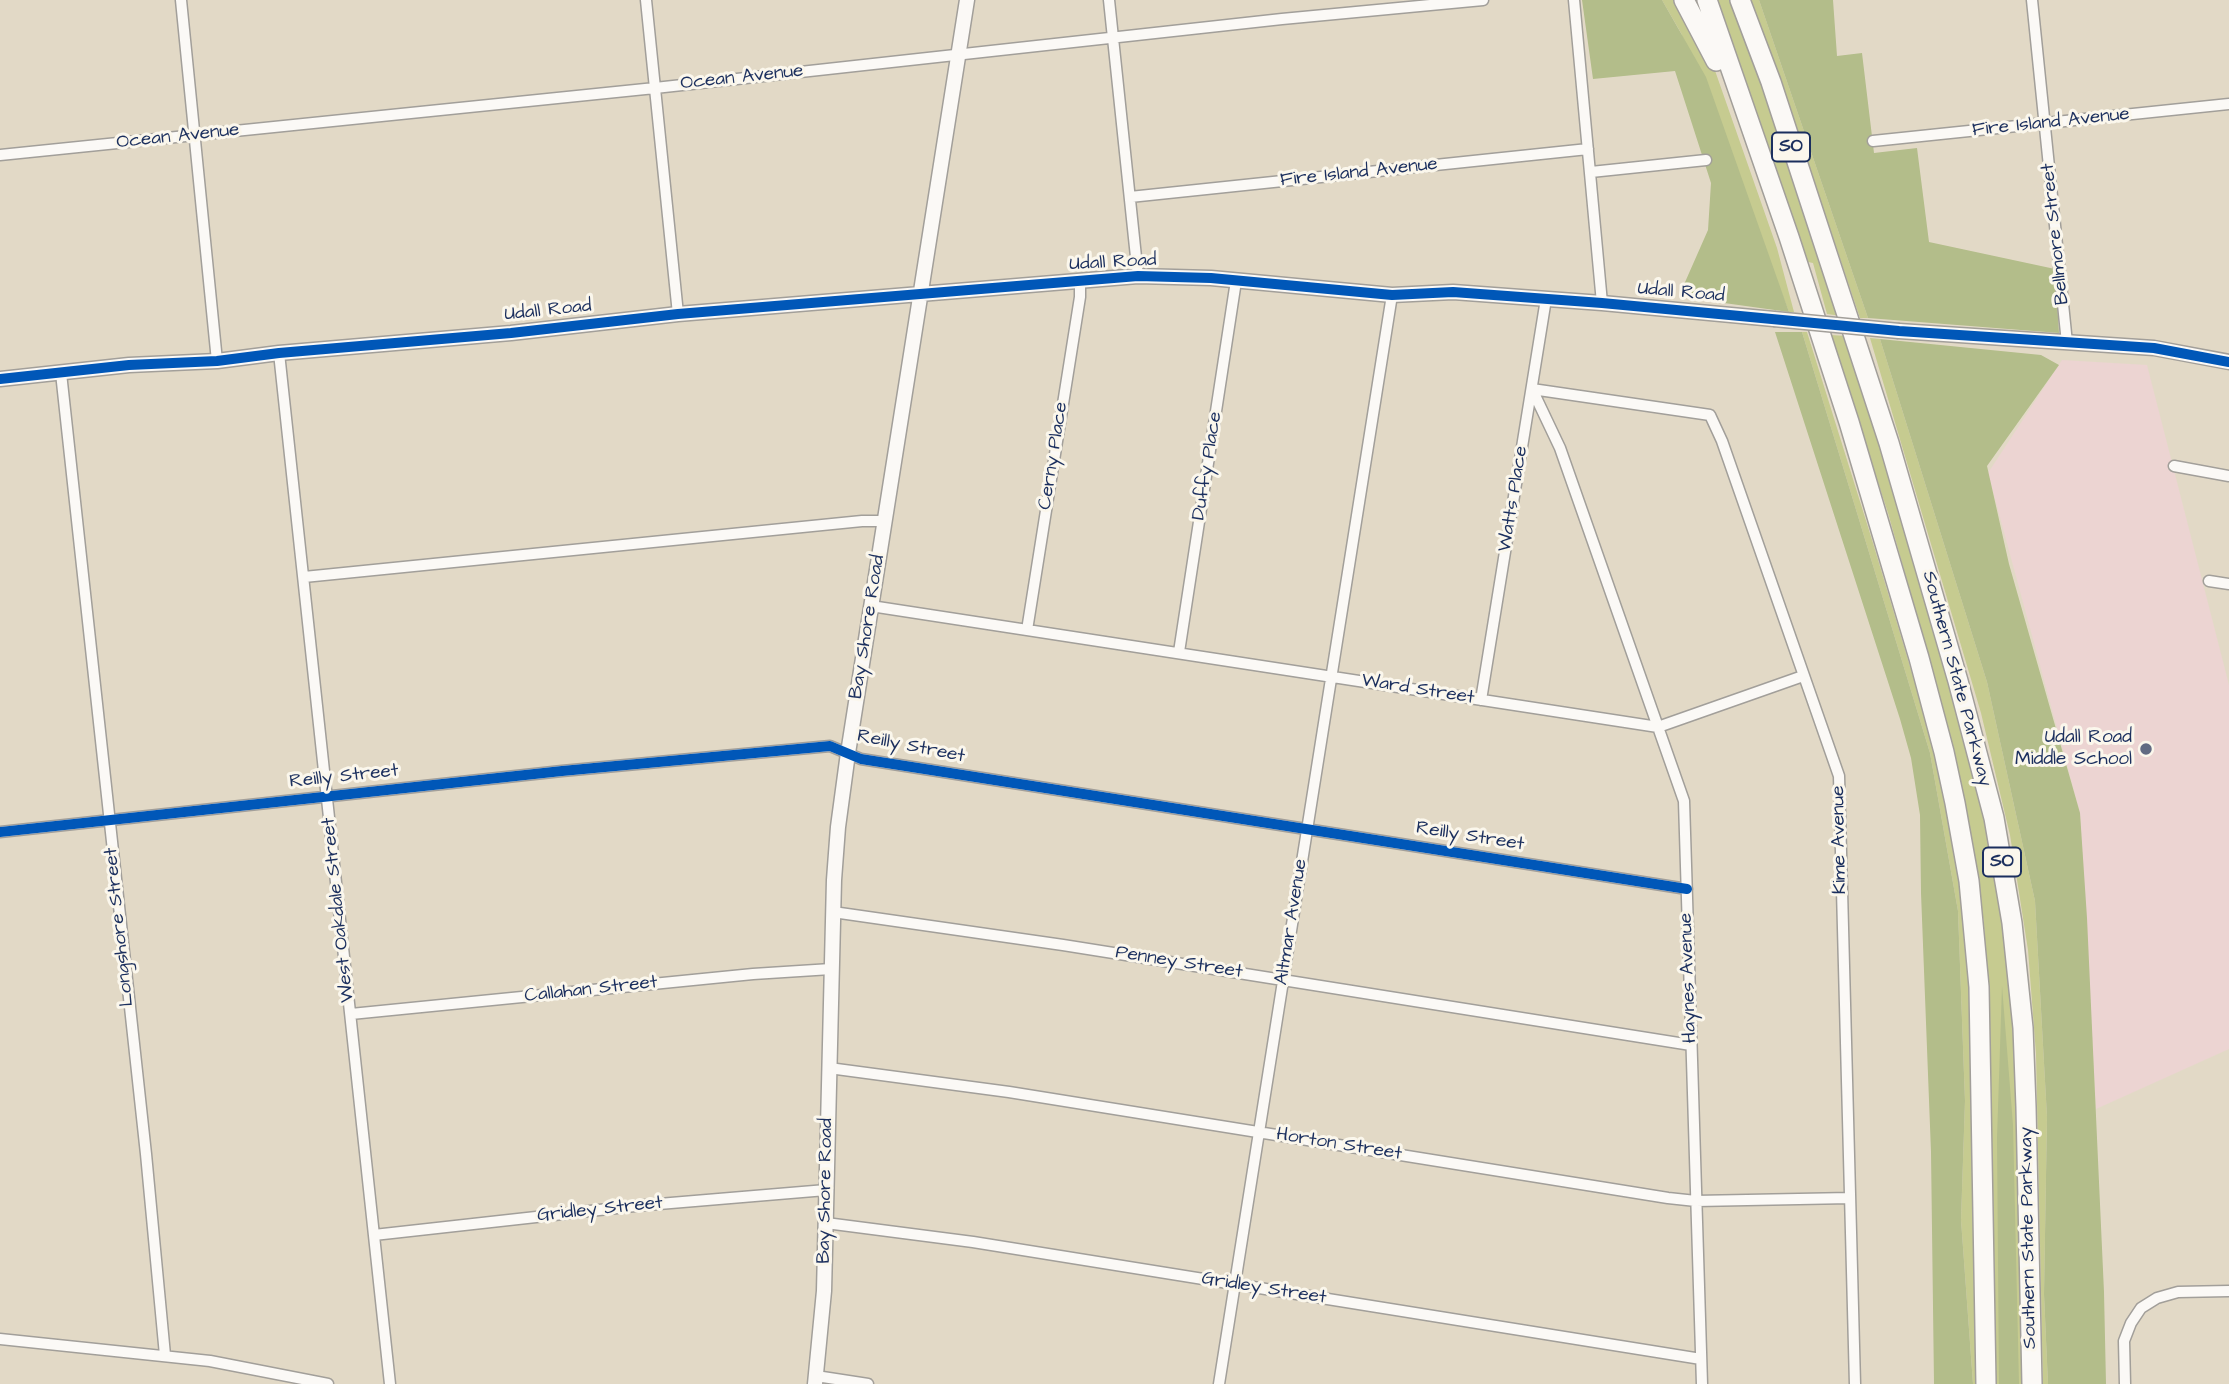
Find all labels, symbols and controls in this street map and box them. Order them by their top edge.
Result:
street label: Ocean Avenue [679,60,805,96]
street label: Fire Island Avenue [1971,103,2131,143]
street label: Ocean Avenue [115,119,241,155]
road number: SO [1772,132,1810,162]
street label: Fire Island Avenue [1279,153,1439,193]
street label: Bellmore Street [2037,162,2075,306]
street label: Udall Road [1069,249,1157,277]
street label: Udall Road [1637,278,1725,308]
street label: Udall Road [503,295,593,327]
street label: Cerny Place [1034,400,1074,512]
street label: Duffy Place [1188,410,1228,522]
street label: Watts Place [1494,444,1534,554]
street label: Bay Shore Road [845,553,891,701]
street label: Southern State Parkway [1916,569,1996,789]
street label: Ward Street [1360,670,1476,710]
street label: Reilly Street [855,725,967,769]
place label: Udall Road Middle School [2015,727,2132,771]
marker: Udall Road Middle School [2138,741,2154,757]
street label: Reilly Street [288,760,400,794]
street label: Kime Avenue [1828,785,1852,895]
street label: West Oakdale Street [318,816,360,1004]
street label: Reilly Street [1414,817,1526,857]
street label: Longshore Street [100,846,140,1008]
road number: SO [1983,848,2021,876]
street label: Altmar Avenue [1271,857,1313,987]
street label: Haynes Avenue [1675,913,1703,1043]
street label: Penney Street [1114,942,1244,984]
street label: Callahan Street [523,972,659,1008]
street label: Bay Shore Road [813,1118,839,1264]
street label: Horton Street [1275,1124,1403,1166]
street label: Southern State Parkway [2016,1127,2042,1349]
street label: Gridley Street [536,1192,664,1228]
street label: Gridley Street [1200,1268,1328,1310]

